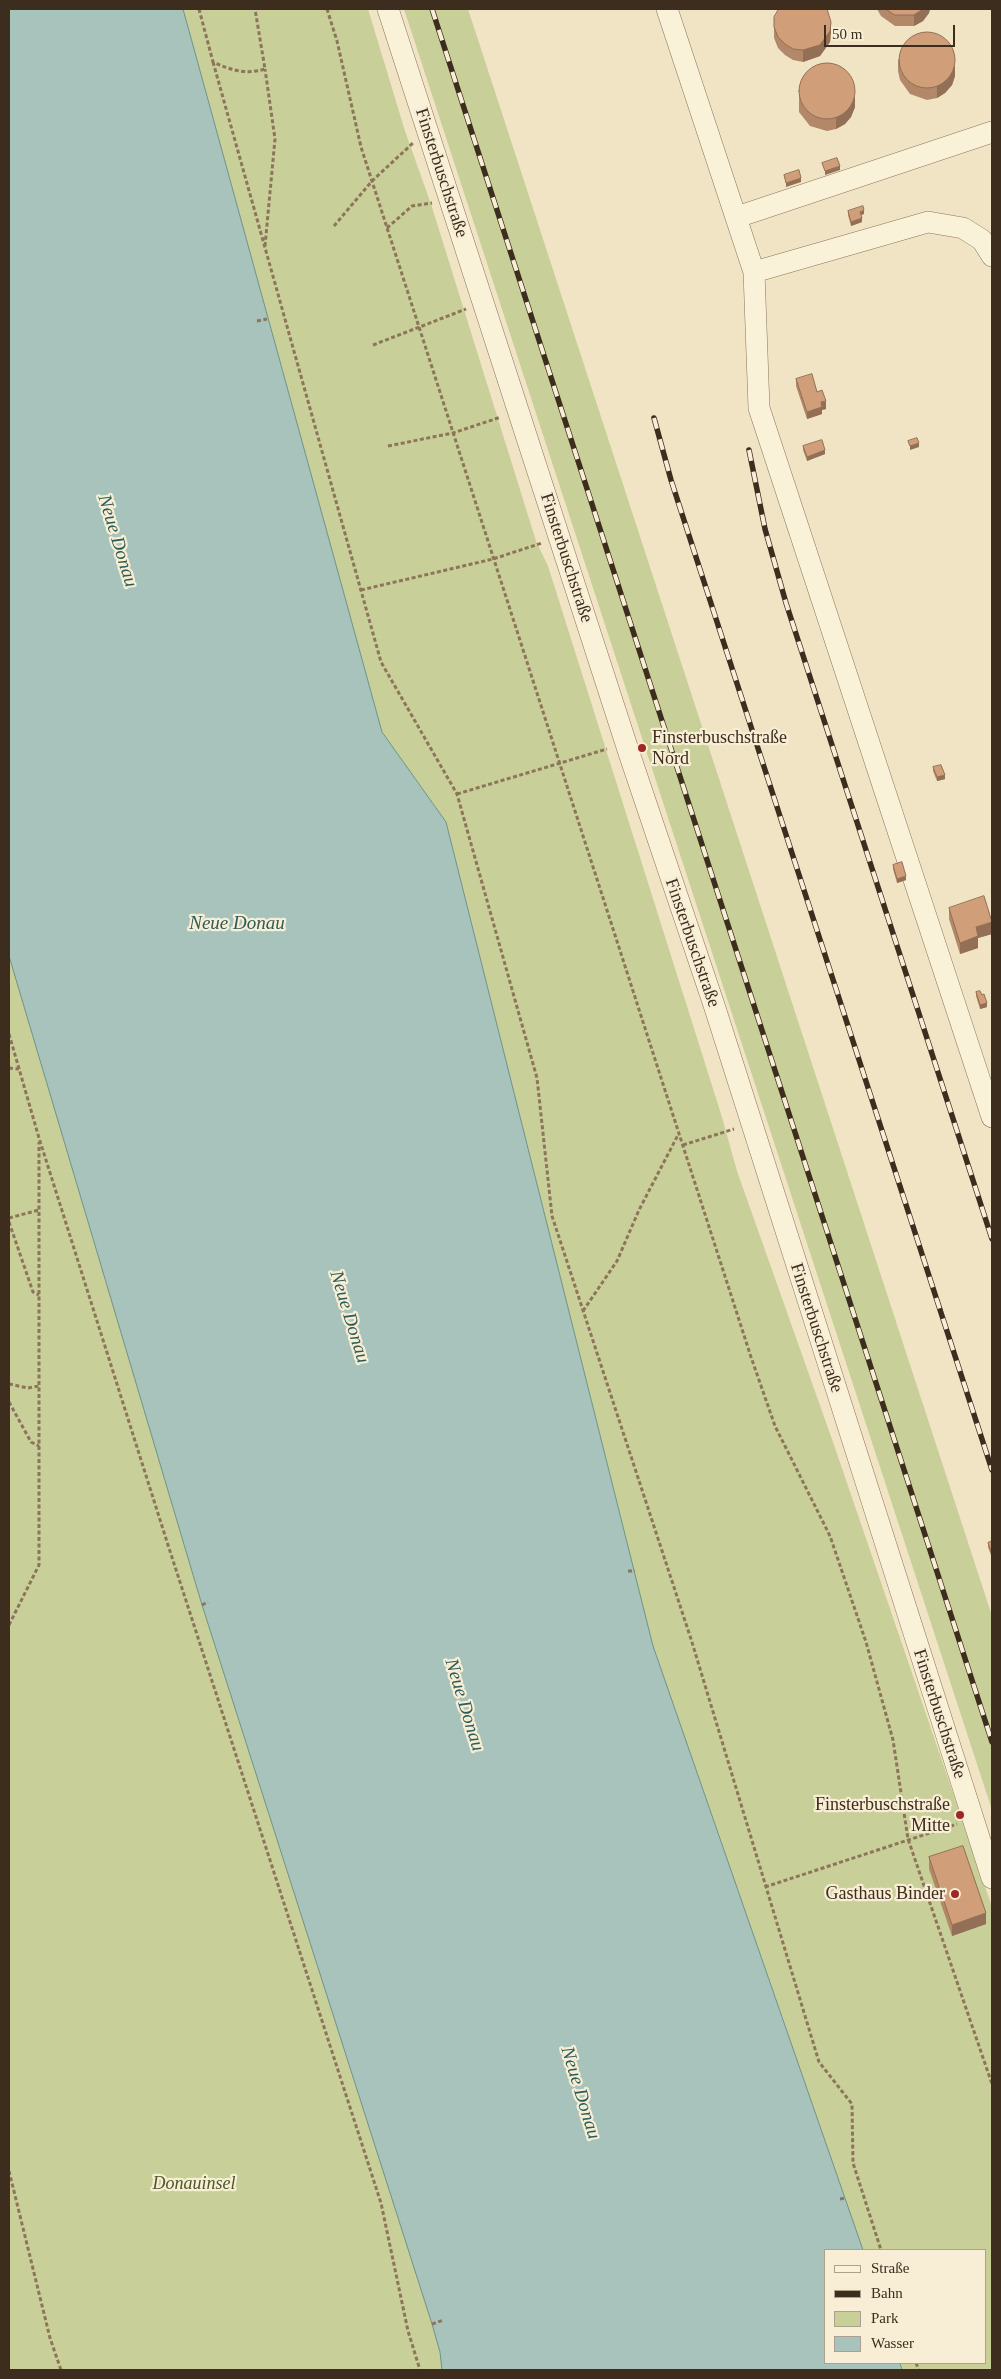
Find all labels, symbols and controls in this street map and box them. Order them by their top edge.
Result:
scale bar [826,15,957,47]
text: 50 m [832,26,862,42]
street label: Finsterbuschstraße [410,105,472,241]
street label: Finsterbuschstraße [535,490,597,626]
water label: Neue Donau [92,492,142,590]
place label: Finsterbuschstraße Nord [652,727,787,770]
marker: Finsterbuschstraße Nord [636,742,648,754]
street label: Finsterbuschstraße [660,876,724,1010]
water label: Neue Donau [189,913,285,935]
street label: Finsterbuschstraße [785,1260,847,1396]
water label: Neue Donau [324,1268,374,1366]
street label: Finsterbuschstraße [908,1646,970,1782]
water label: Neue Donau [439,1656,489,1754]
place label: Finsterbuschstraße Mitte [815,1794,950,1836]
marker: Finsterbuschstraße Mitte [954,1809,966,1821]
place label: Gasthaus Binder [826,1883,945,1905]
marker: Gasthaus Binder [949,1888,961,1900]
water label: Neue Donau [555,2044,605,2142]
park label: Donauinsel [153,2173,235,2195]
legend [824,2249,986,2364]
text: Straße [871,2260,909,2276]
text: Bahn [871,2285,903,2301]
text: Park [871,2310,899,2326]
text: Wasser [871,2335,914,2351]

